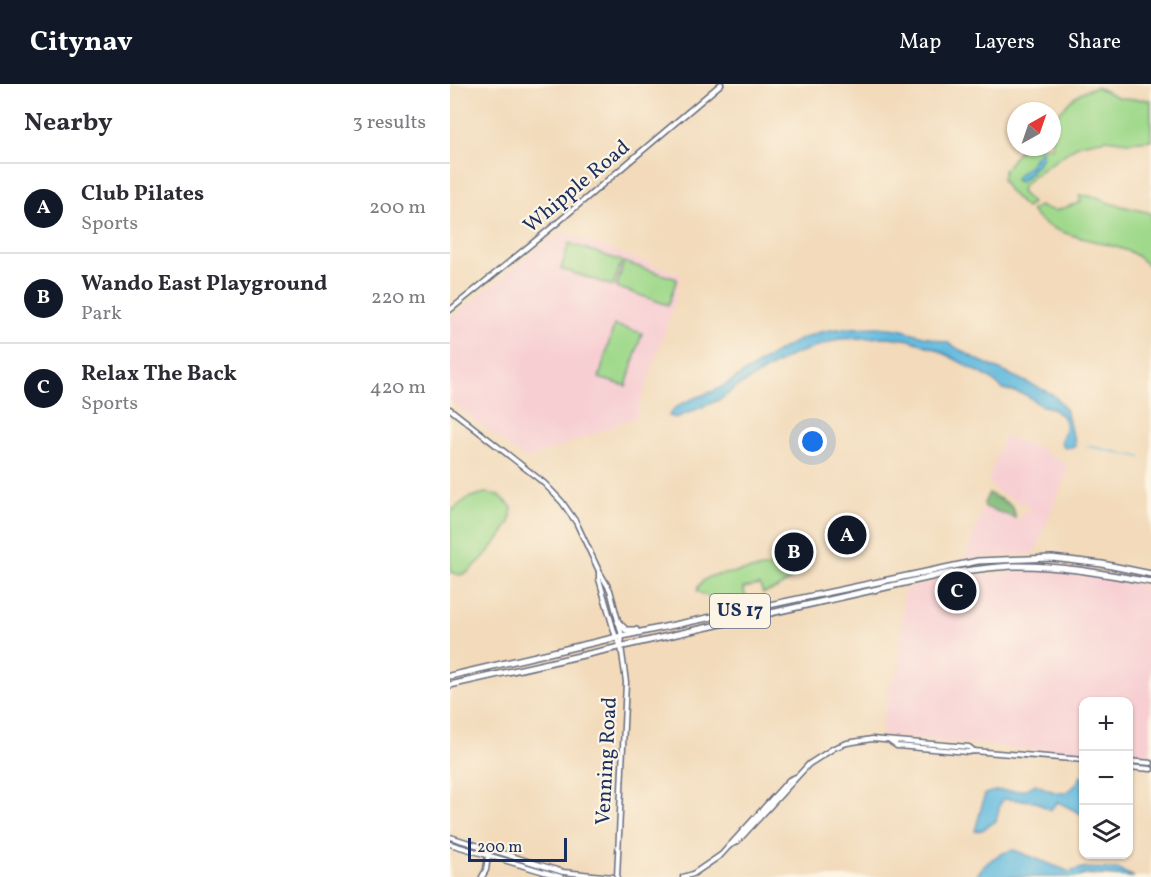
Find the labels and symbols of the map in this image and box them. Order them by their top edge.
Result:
north arrow [1007,102,1061,156]
street label: Whipple Road [517,134,637,240]
your location [798,427,827,456]
pin: A [828,512,866,558]
pin: B [774,530,814,574]
pin: C [938,568,976,614]
road number: US 17 [710,594,770,628]
street label: Venning Road [589,696,625,826]
scale bar [468,835,567,862]

